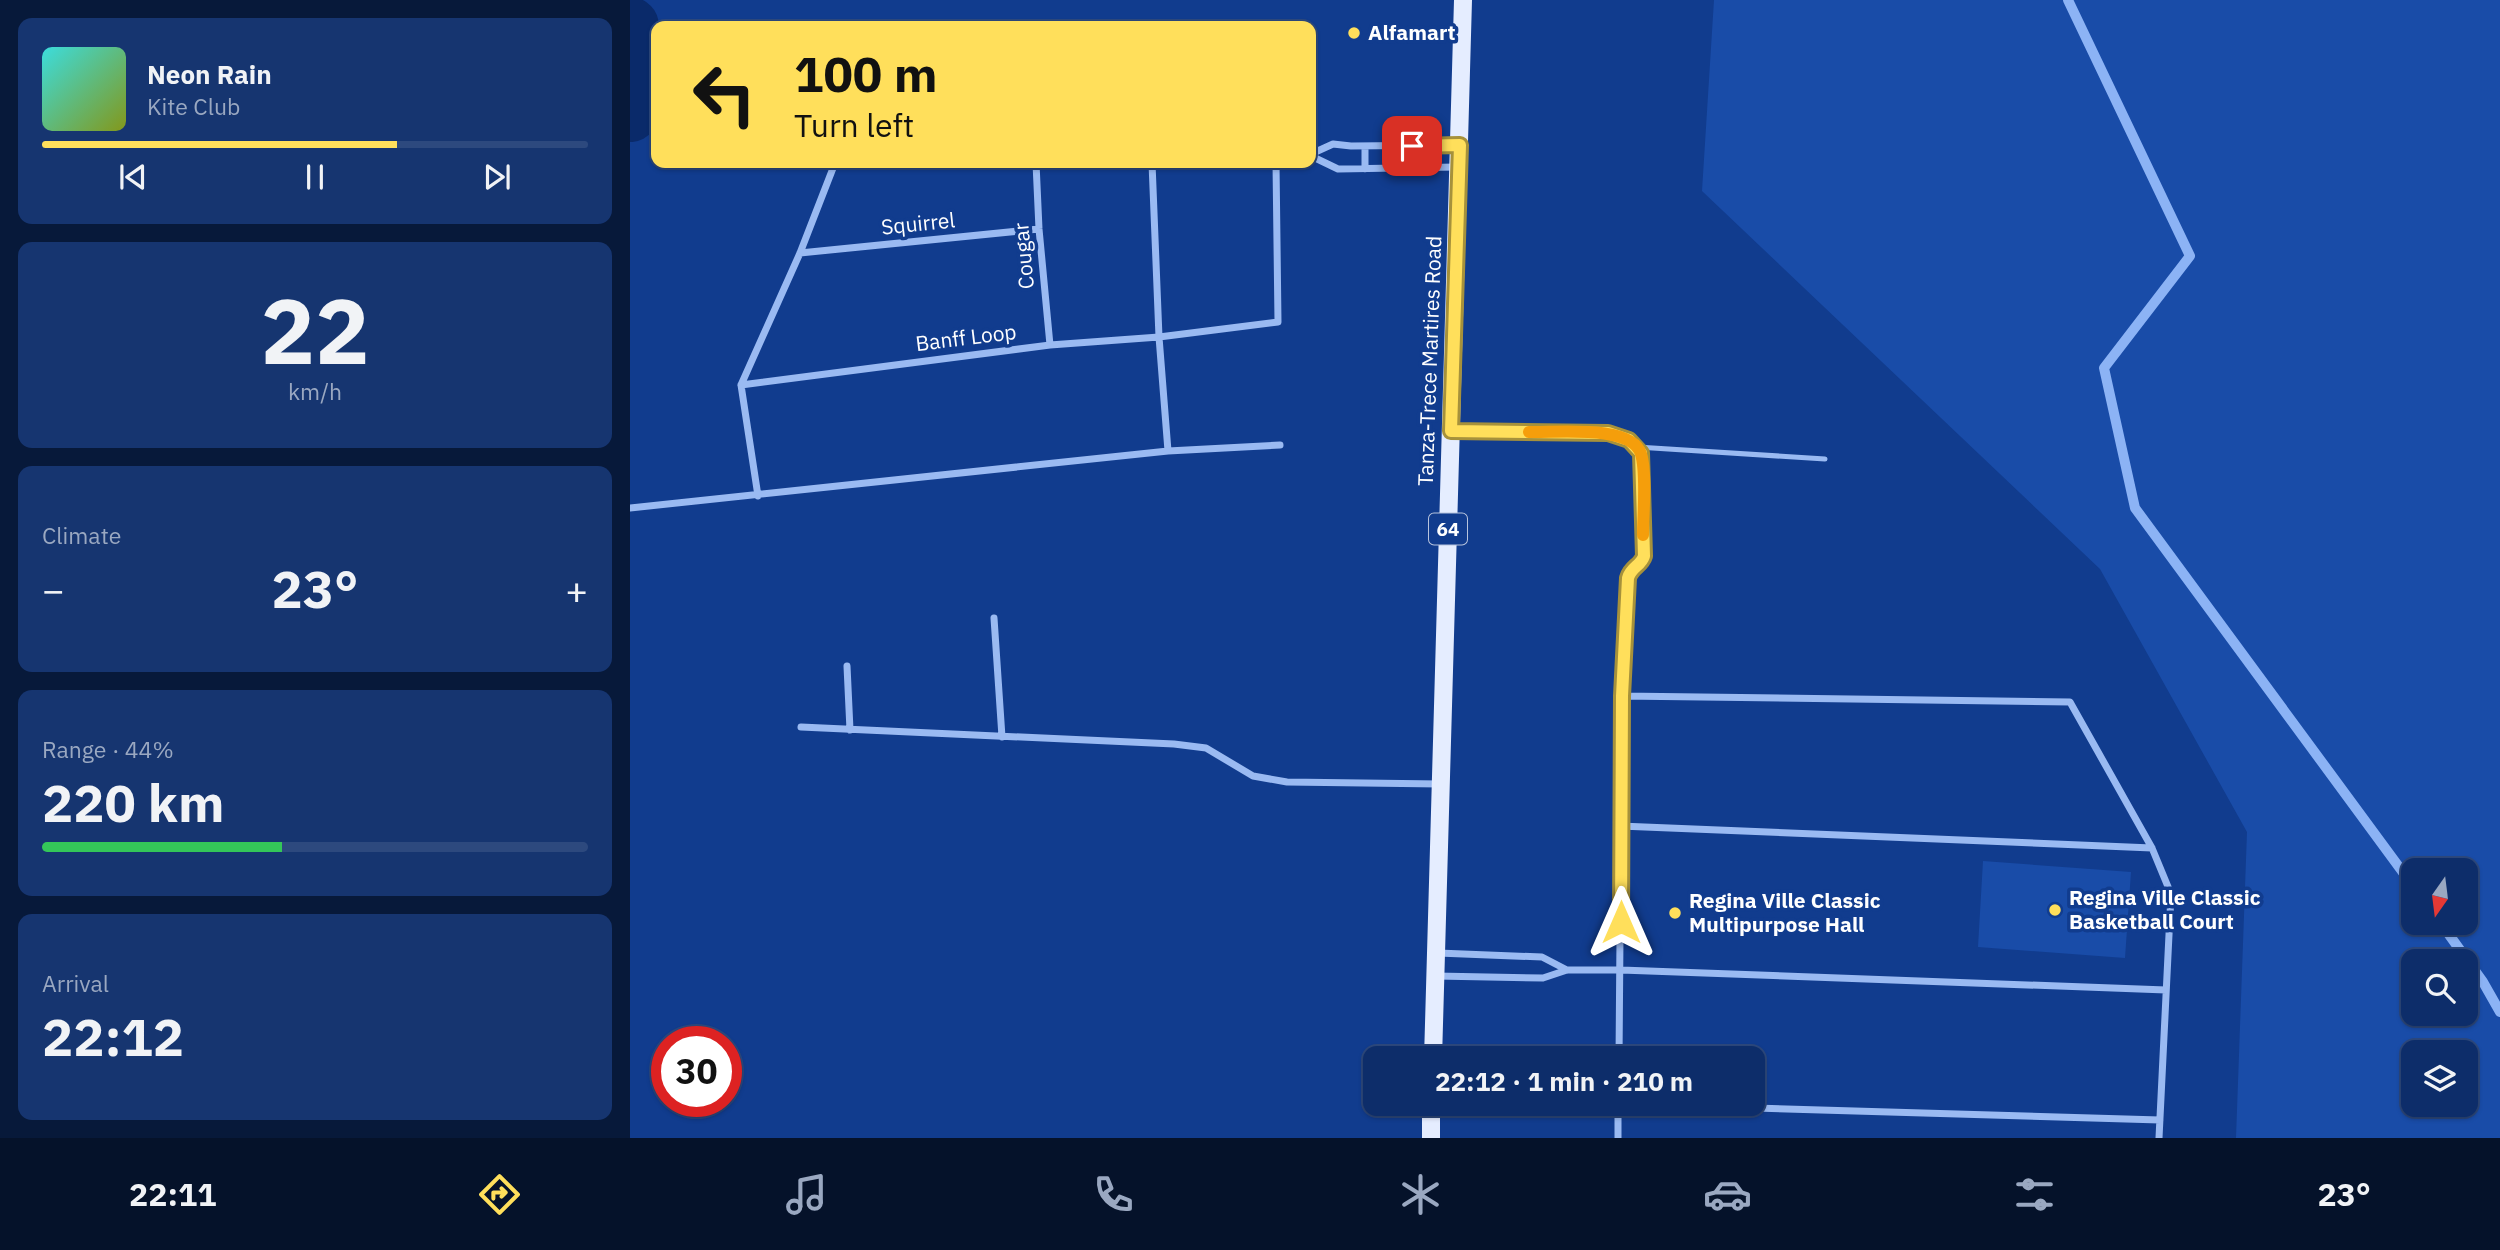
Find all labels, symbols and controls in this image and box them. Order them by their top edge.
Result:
place label: Alfamart [1368,18,1456,46]
marker: Alfamart [1346,25,1362,41]
text: 100 m [794,42,938,105]
icon: left [679,49,770,140]
text: Neon Rain [147,57,272,91]
text: Kite Club [147,91,240,121]
text: Turn left [794,104,914,146]
pin [1382,116,1442,176]
icon: arrive [1393,127,1431,165]
icon: previous [114,158,152,196]
icon: pause [296,158,334,196]
icon: next [478,158,516,196]
street label: Squirrel [880,205,956,241]
street label: Cougar [1006,221,1040,291]
street label: Tanza-Trece Martires Road [1411,235,1447,487]
text: 22 [260,271,370,389]
street label: Banff Loop [914,317,1018,357]
text: km/h [288,376,342,406]
road number: 64 [1429,514,1467,544]
text: Climate [42,520,121,550]
text: 23° [272,555,358,622]
text: − [42,565,65,614]
text: + [565,565,588,614]
text: Range · 44% [42,734,174,764]
text: 220 km [42,769,224,836]
north arrow [2401,858,2478,934]
map controls [2401,858,2478,1117]
place label: Regina Ville Classic Basketball Court [2069,883,2261,935]
position arrow [1584,885,1658,959]
place label: Regina Ville Classic Multipurpose Hall [1689,886,1881,938]
marker: Regina Ville Classic Basketball Court [2047,902,2063,918]
marker: Regina Ville Classic Multipurpose Hall [1667,905,1683,921]
button: search [2401,949,2478,1026]
text: Arrival [42,968,109,998]
text: 22:12 [42,1003,184,1070]
speed limit sign: 30 [651,1026,742,1117]
button: layers [2401,1040,2478,1117]
text: 22:12 · 1 min · 210 m [1435,1064,1693,1098]
icon: directions [475,1170,524,1219]
icon: music [782,1170,831,1219]
icon: phone [1089,1170,1138,1219]
icon: climate [1396,1170,1445,1219]
icon: car [1703,1170,1752,1219]
icon: filters [2010,1170,2059,1219]
text: 22:11 [129,1173,216,1215]
text: 23° [2317,1173,2371,1215]

